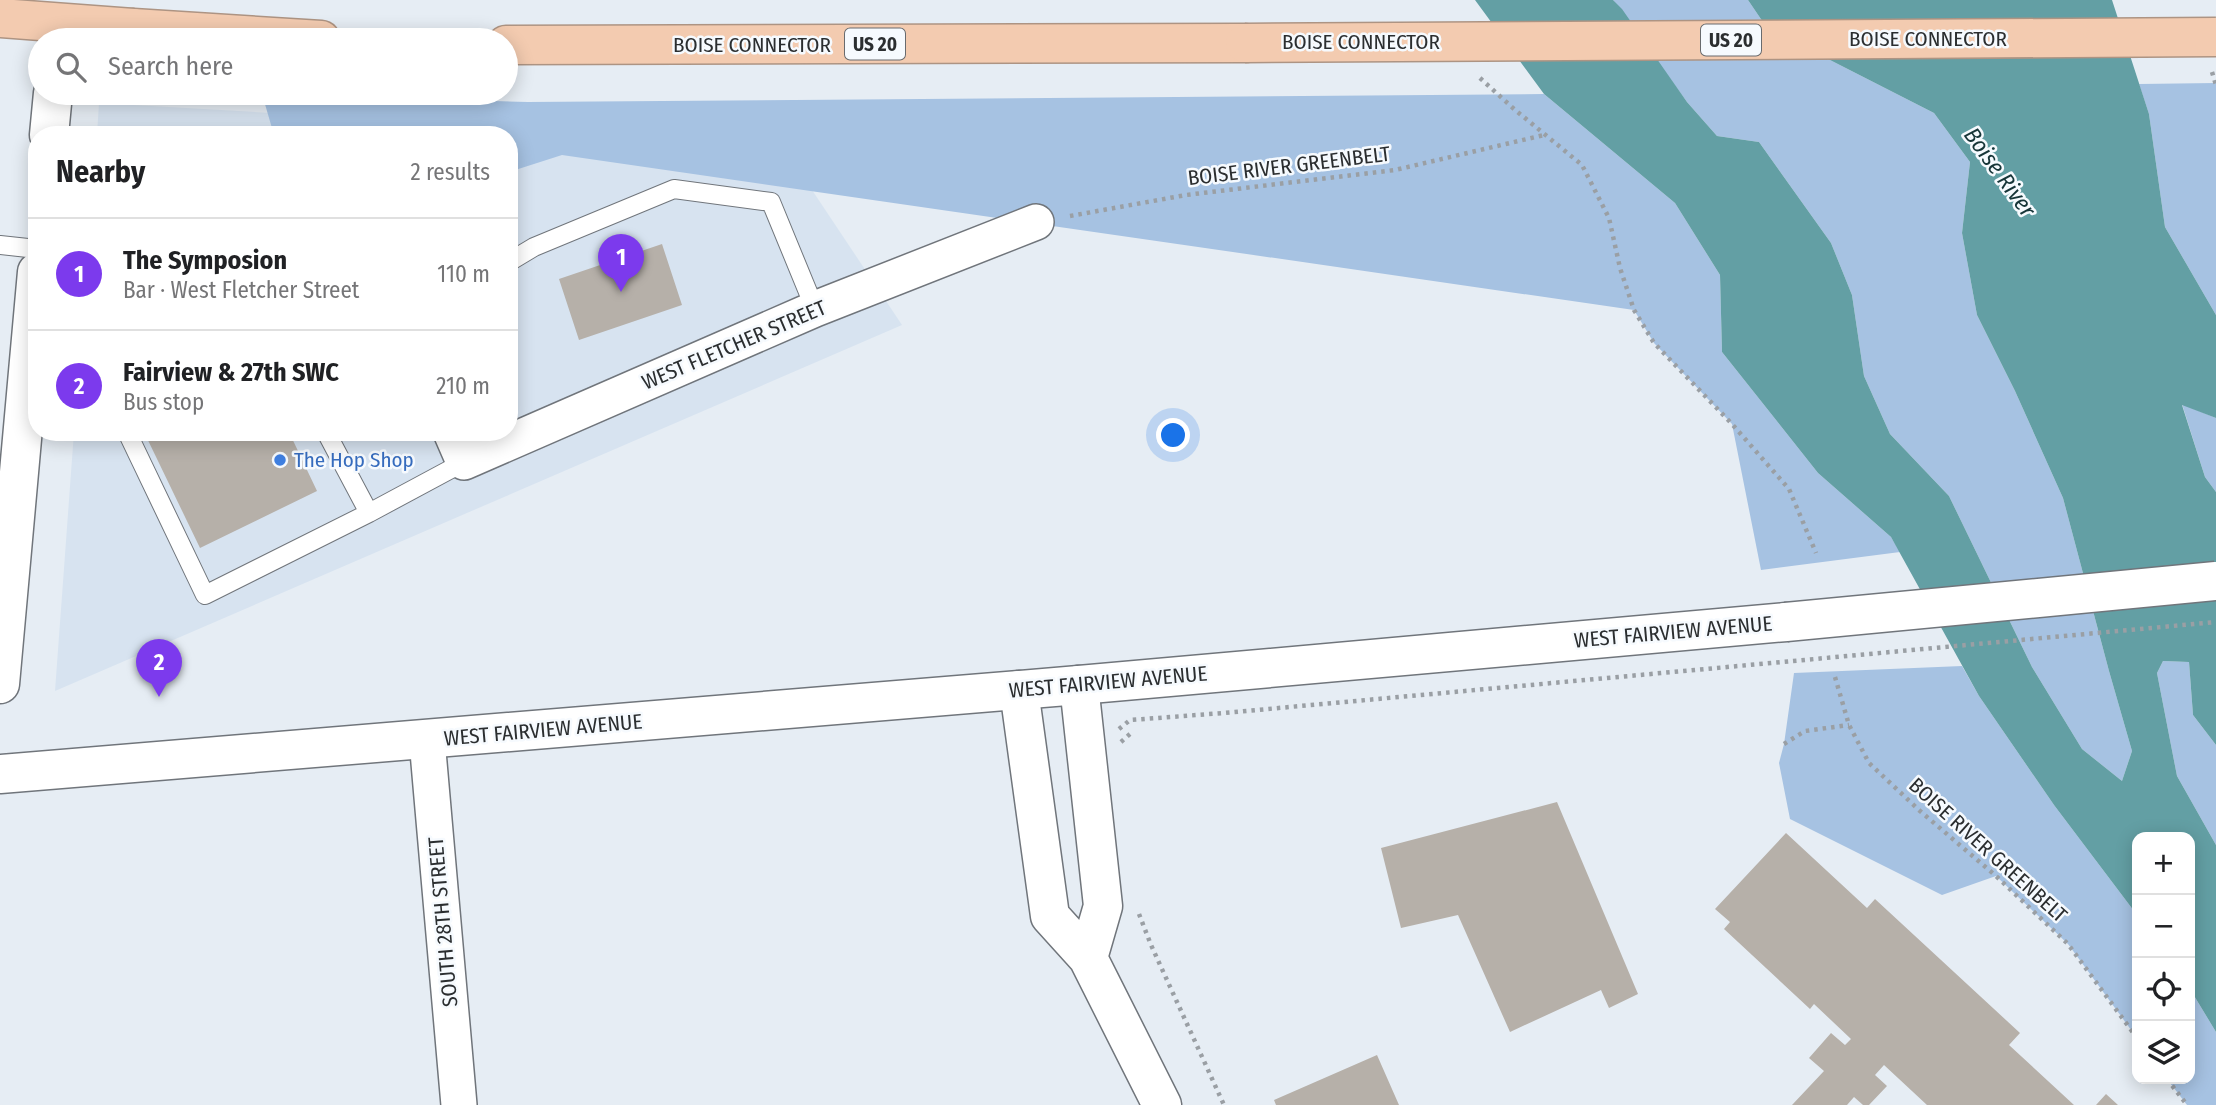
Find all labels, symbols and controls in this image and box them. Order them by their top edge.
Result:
road number: US 20 [1701,24,1761,56]
street label: BOISE CONNECTOR [1849,26,2008,52]
search box [28,28,518,105]
road number: US 20 [845,28,905,60]
street label: BOISE CONNECTOR [1282,29,1441,55]
street label: BOISE CONNECTOR [673,32,832,58]
icon: search [52,48,90,86]
text: Search here [108,51,233,82]
water label: Boise River [1958,122,2042,223]
street label: BOISE RIVER GREENBELT [1186,141,1392,191]
text: Nearby [56,154,145,190]
text: 2 results [410,158,490,186]
pin: 1 [598,234,644,292]
text: The Symposion [123,245,287,276]
text: 1 [74,260,84,288]
text: 110 m [437,260,490,288]
text: Bar · West Fletcher Street [123,276,359,304]
street label: WEST FLETCHER STREET [638,294,830,396]
text: Fairview & 27th SWC [123,357,339,388]
text: 2 [74,372,84,400]
text: 210 m [436,372,490,400]
text: Bus stop [123,388,204,416]
your location [1156,418,1190,452]
place label: The Hop Shop [294,447,414,473]
marker: The Hop Shop [272,452,288,468]
street label: WEST FAIRVIEW AVENUE [1573,610,1773,654]
pin: 2 [136,639,182,697]
street label: WEST FAIRVIEW AVENUE [1008,660,1208,704]
street label: WEST FAIRVIEW AVENUE [443,708,643,752]
street label: BOISE RIVER GREENBELT [1904,772,2073,928]
map controls [2132,832,2195,1084]
button: + [2132,832,2195,895]
street label: SOUTH 28TH STREET [423,836,463,1008]
button: − [2132,895,2195,958]
button: locate [2132,958,2195,1021]
button: layers [2132,1021,2195,1084]

